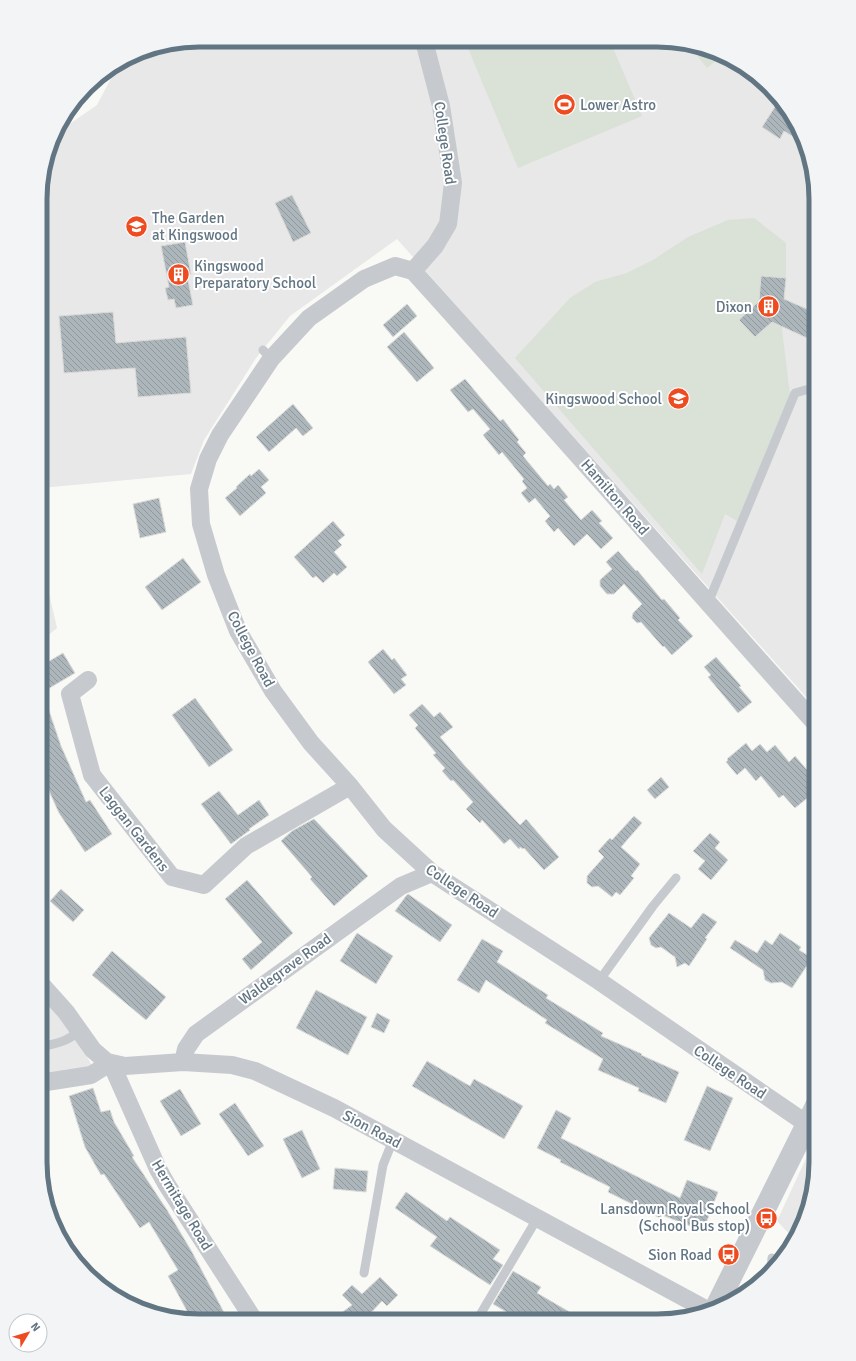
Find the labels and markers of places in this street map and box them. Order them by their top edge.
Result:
sports icon: Lower Astro [551,92,577,118]
place label: Lower Astro [580,96,656,114]
place label: The Garden at Kingswood [152,209,238,244]
school or university icon: The Garden at Kingswood [123,214,149,240]
place label: Kingswood Preparatory School [194,257,316,292]
building icon: Kingswood Preparatory School [165,262,191,288]
building icon: Dixon [755,294,781,320]
place label: Dixon [716,298,752,316]
school or university icon: Kingswood School [665,386,691,412]
place label: Kingswood School [545,390,662,408]
place label: Lansdown Royal School (School Bus stop) [600,1200,750,1235]
bus stop icon: Lansdown Royal School (School Bus stop) [753,1205,779,1231]
bus stop icon: Sion Road [715,1242,741,1268]
place label: Sion Road [648,1246,712,1264]

